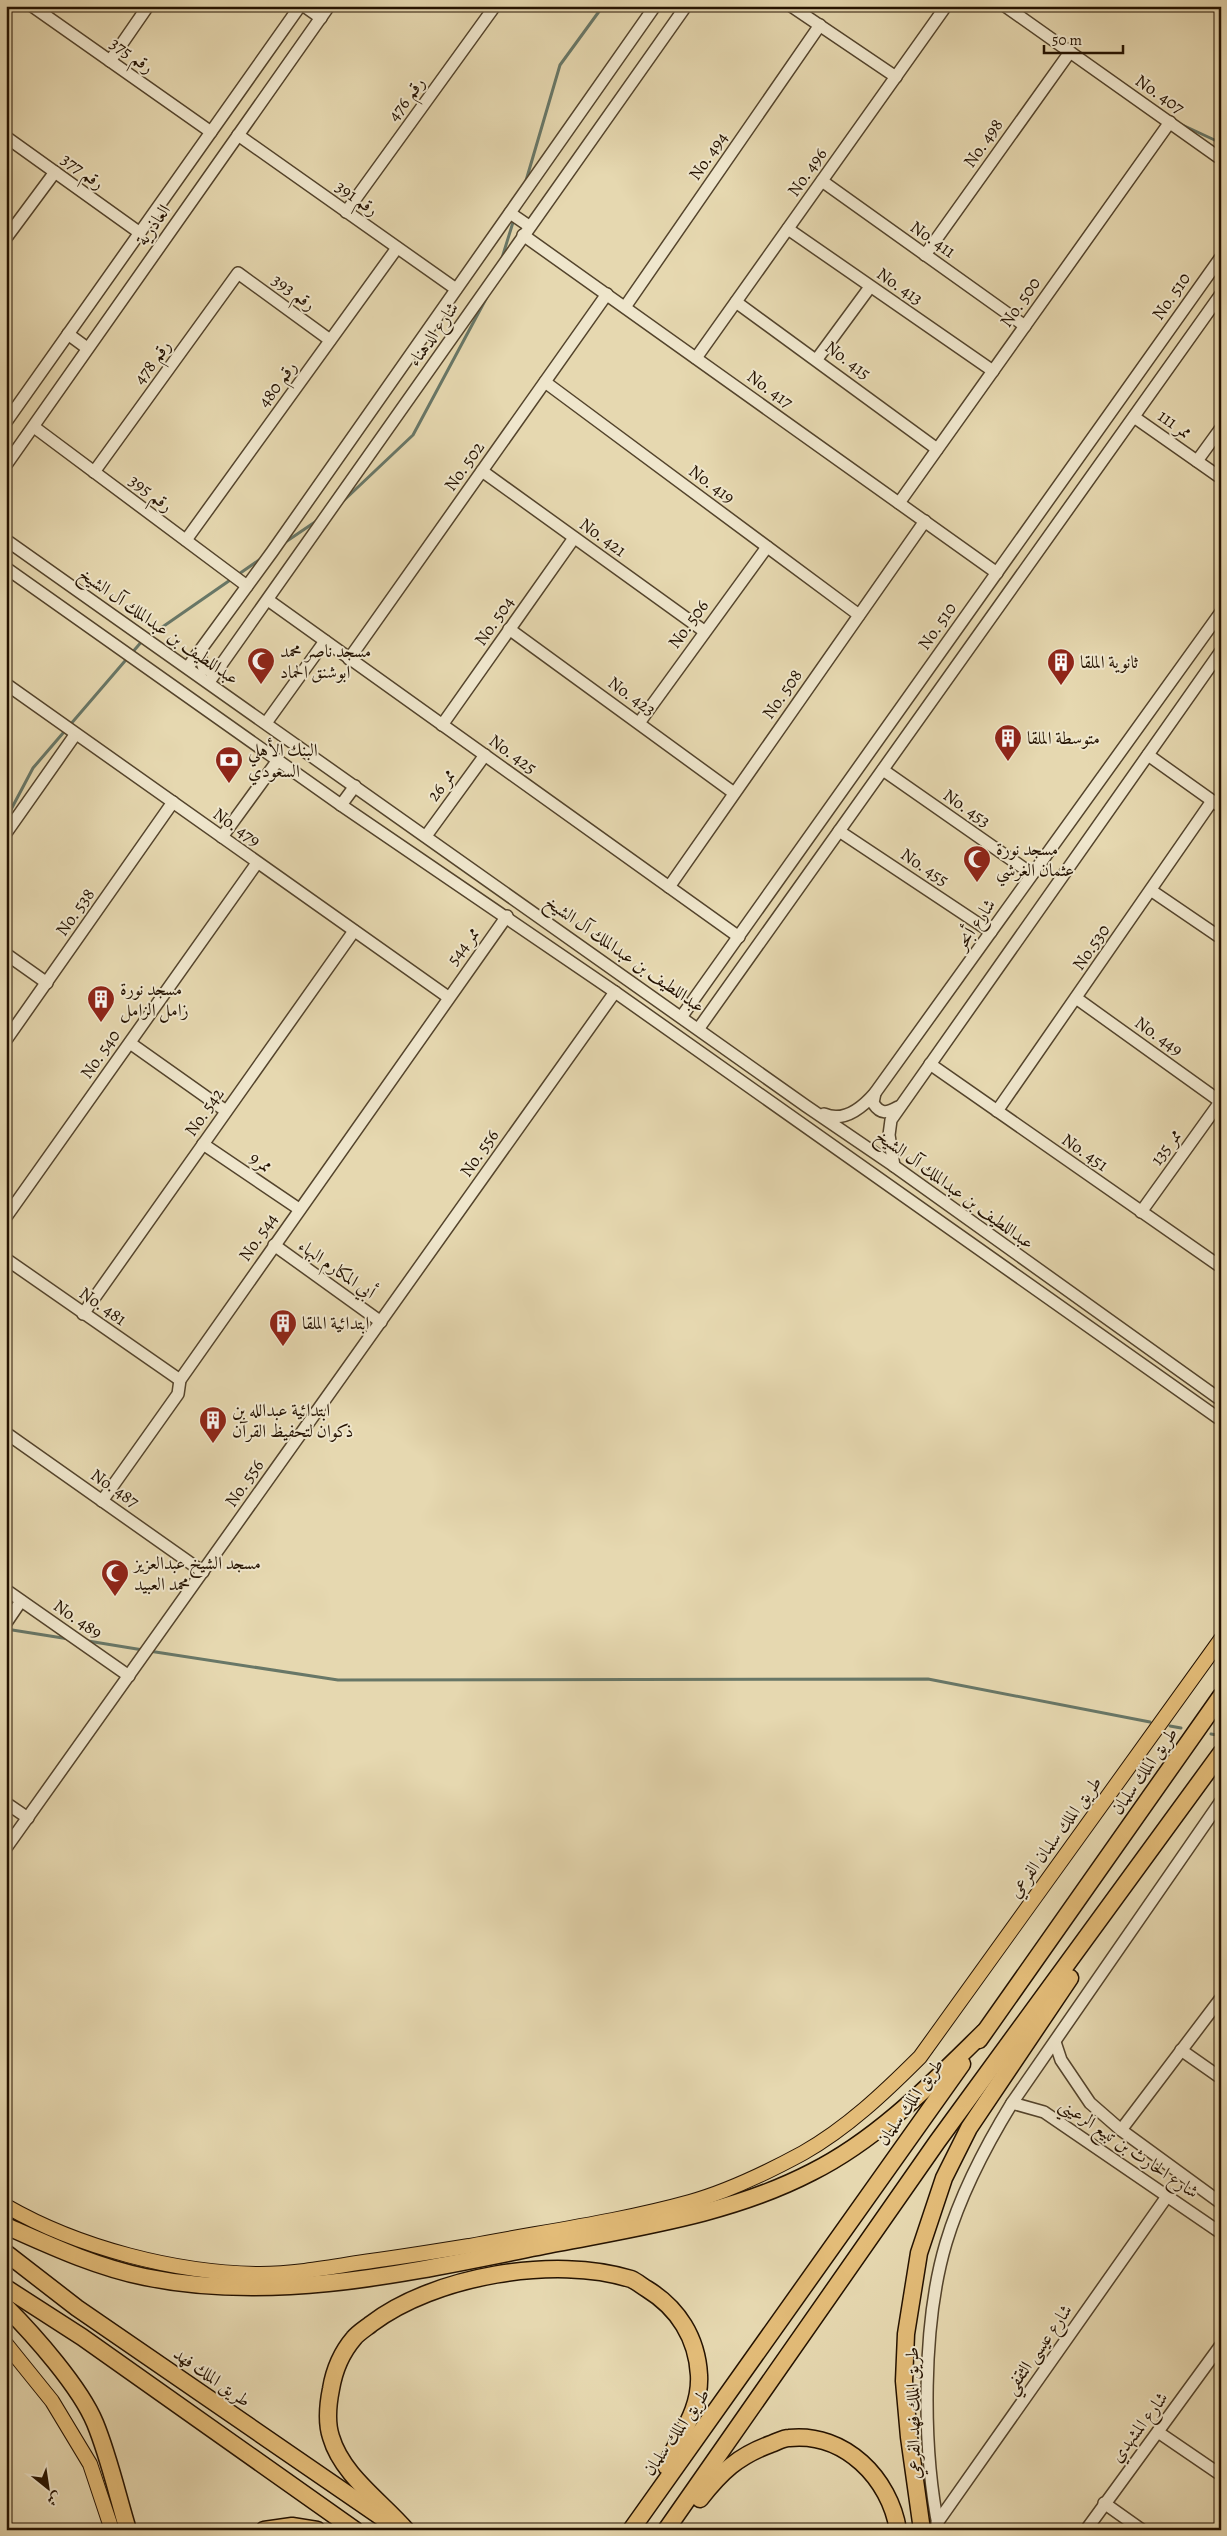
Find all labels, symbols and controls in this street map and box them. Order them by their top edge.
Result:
scale bar [1044,22,1123,54]
text: 50 m [1052,30,1082,50]
street label: رقم 375 [102,31,159,83]
street label: No. 407 [1131,68,1190,120]
street label: رقم 476 [382,72,434,129]
street label: No. 498 [958,114,1008,172]
street label: No. 494 [683,127,733,185]
street label: No. 496 [782,143,832,201]
street label: رقم 377 [54,147,109,199]
street label: رقم 391 [328,175,383,225]
street label: العاذرية [130,199,176,251]
street label: No. 411 [906,215,960,263]
street label: No. 413 [872,261,928,311]
street label: No. 510 [1146,267,1196,325]
street label: رقم 393 [264,268,321,320]
street label: No. 500 [994,272,1046,332]
street label: شارع الدهناء [402,297,466,373]
street label: رقم 478 [128,335,180,392]
street label: No. 415 [820,335,876,385]
street label: رقم 480 [252,356,306,415]
street label: No. 417 [742,364,798,414]
street label: ممر 111 [1153,404,1197,444]
street label: No. 502 [438,436,490,496]
street label: No. 419 [684,459,740,509]
street label: رقم 395 [121,469,178,521]
street label: No. 421 [575,512,631,562]
street label: عبداللطيف بن عبدالملك آل الشيخ [72,562,244,694]
street label: No. 504 [468,592,520,650]
street label: No. 506 [662,595,714,653]
street label: No. 510 [912,597,962,655]
place label: مسجد ناصر محمد ابوشنق الحماد [280,639,371,684]
mosque icon: مسجد ناصر محمد ابوشنق الحماد [246,646,276,685]
building icon: ثانوية الملقا [1046,647,1076,686]
place label: ثانوية الملقا [1080,650,1139,674]
street label: No. 508 [756,664,808,724]
street label: No. 423 [603,671,661,721]
building icon: متوسطة الملقا [993,723,1023,762]
place label: متوسطة الملقا [1027,726,1100,750]
street label: No. 425 [484,728,542,780]
place label: البنك الأهلي السعودي [248,737,318,786]
bank icon: البنك الأهلي السعودي [214,745,244,784]
street label: ممر 26 [421,764,461,806]
street label: No. 453 [938,783,996,833]
street label: No. 479 [208,802,266,852]
place label: مسجد نورة عثمان الغرشي [996,837,1074,887]
street label: No. 455 [896,842,954,892]
mosque icon: مسجد نورة عثمان الغرشي [962,844,992,883]
street label: No. 538 [50,883,100,941]
street label: عبداللطيف بن عبدالملك آل الشيخ [538,890,710,1022]
street label: شارع أبحر [947,893,1004,957]
street label: No.530 [1067,919,1115,975]
street label: ممر 544 [441,922,485,970]
place label: مسجد نورة زامل الزامل [120,977,189,1023]
building icon: مسجد نورة زامل الزامل [86,984,116,1023]
street label: No. 449 [1130,1010,1188,1062]
street label: No. 540 [74,1025,126,1083]
street label: No. 542 [179,1083,230,1141]
street label: عبداللطيف بن عبدالملك آل الشيخ [869,1123,1039,1258]
street label: No. 556 [454,1124,504,1182]
street label: ممر 135 [1145,1124,1187,1170]
street label: No. 451 [1057,1127,1113,1177]
street label: ممر9 [245,1146,277,1178]
street label: No. 544 [233,1208,283,1266]
street label: أبي المكارم البهاء [291,1233,382,1308]
street label: No. 481 [75,1281,131,1331]
building icon: ابتدائية الملقا [268,1308,298,1347]
place label: ابتدائية الملقا [302,1311,369,1335]
place label: ابتدائية عبدالله بن ذكوان لتحفيظ القرآن [232,1398,353,1443]
building icon: ابتدائية عبدالله بن ذكوان لتحفيظ القرآن [198,1405,228,1444]
street label: No. 556 [219,1454,269,1512]
street label: No. 487 [86,1463,144,1514]
place label: مسجد الشيخ عبدالعزيز محمد العبيد [132,1551,261,1596]
mosque icon: مسجد الشيخ عبدالعزيز محمد العبيد [100,1558,130,1597]
street label: No. 489 [49,1594,107,1644]
street label: طريق الملك سلمان [1105,1722,1183,1820]
street label: طريق الملك سلمان الفرعي [1003,1771,1110,1904]
street label: طريق الملك سلمان [871,2053,949,2151]
street label: شارع الحارث بن تبيع الرعيني [1052,2092,1203,2208]
street label: شارع عيسى الثقفي [998,2299,1083,2402]
street label: طريق الملك فهد [169,2342,255,2412]
street label: طريق الملك فهد الفرعي [900,2347,929,2479]
street label: طريق الملك سلمان [637,2383,715,2481]
street label: شارع المشهدي [1105,2387,1176,2469]
north arrow [22,2464,72,2514]
text: ش [43,2487,65,2511]

